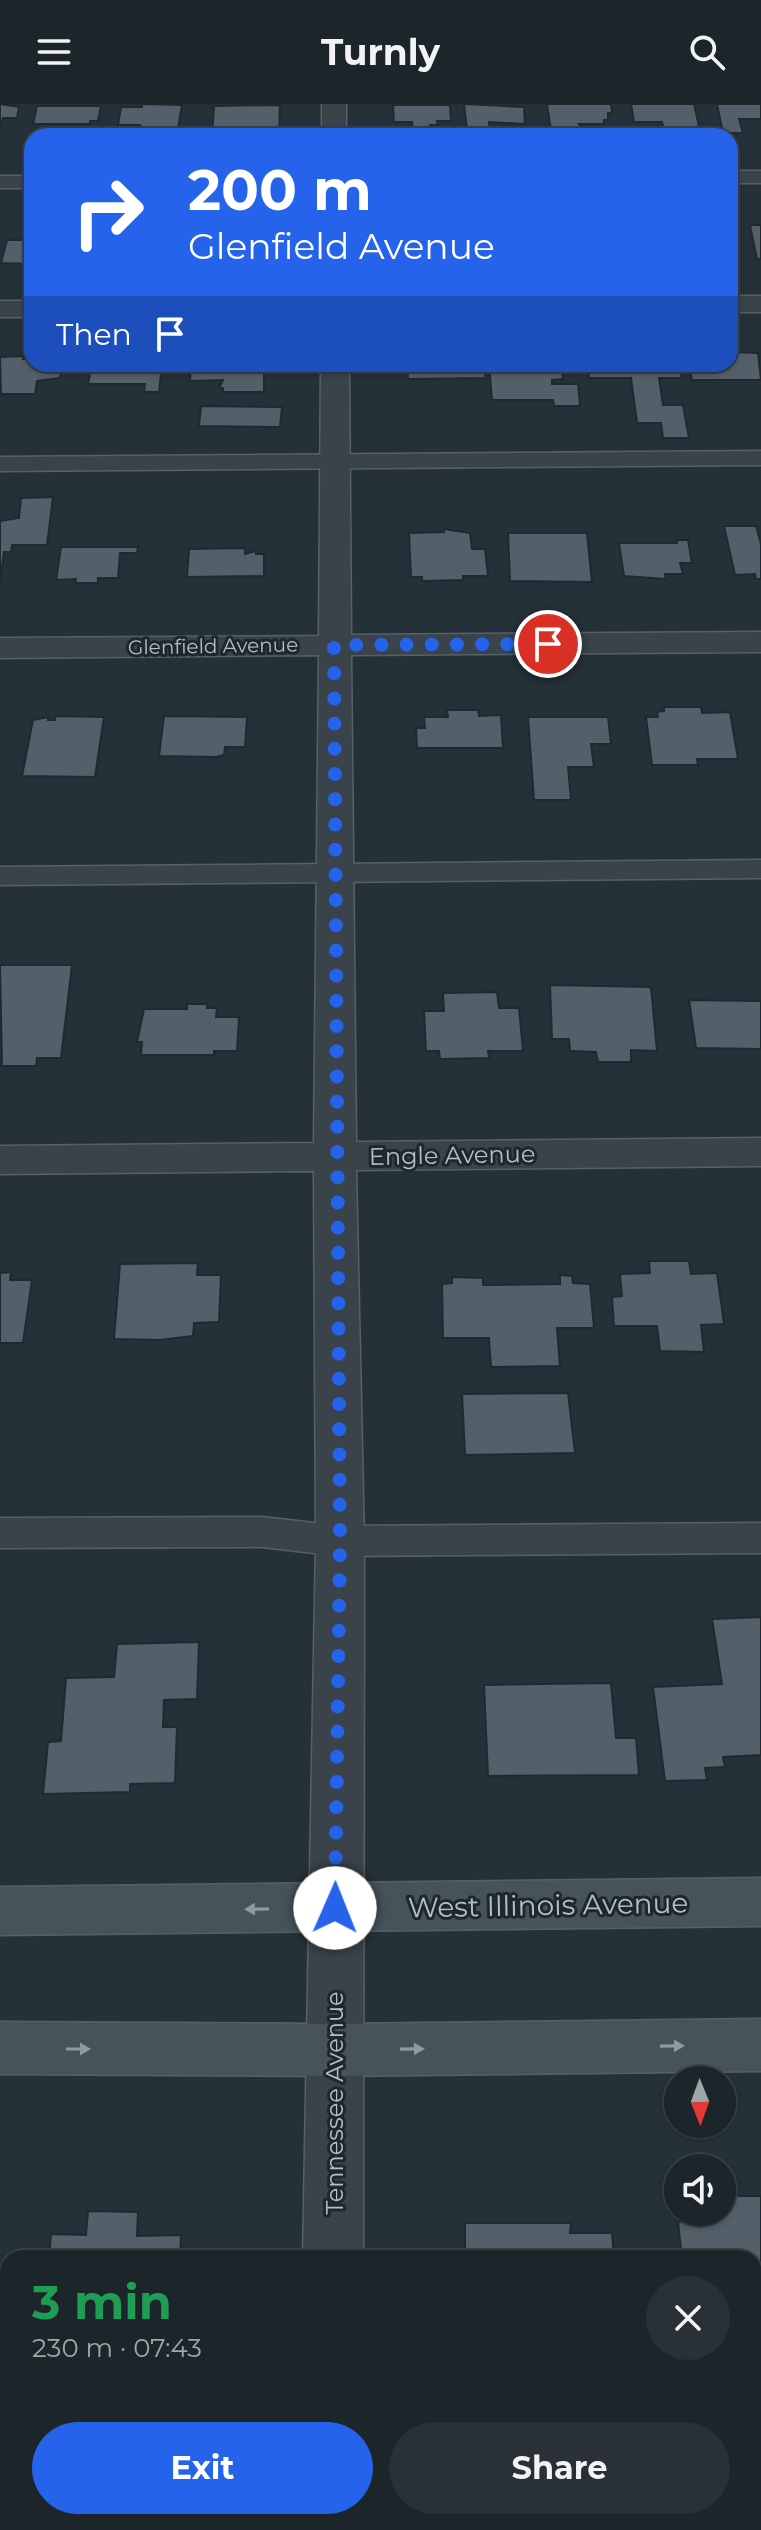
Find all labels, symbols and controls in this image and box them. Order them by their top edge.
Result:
icon: menu [32,30,76,74]
text: Turnly [321,30,440,74]
icon: search [685,30,729,74]
text: 200 m [188,156,372,224]
icon: right [56,160,160,264]
text: Glenfield Avenue [188,224,495,268]
icon: arrive [148,312,192,356]
text: Then [56,316,132,353]
pin [514,610,582,678]
icon: arrive [526,622,570,666]
street label: Glenfield Avenue [128,633,298,659]
street label: Engle Avenue [368,1139,536,1171]
position arrow [293,1866,377,1950]
street label: West Illinois Avenue [407,1886,689,1924]
one-way arrow [244,1902,269,1915]
street label: Tennessee Avenue [320,1991,349,2215]
one-way arrow [660,2040,685,2052]
one-way arrow [66,2043,91,2055]
one-way arrow [400,2043,425,2055]
north arrow [664,2066,736,2138]
map controls [664,2066,736,2226]
button: sound [664,2154,736,2226]
text: 3 min [32,2273,172,2331]
button: close [646,2276,730,2360]
text: 230 m · 07:43 [32,2332,202,2364]
button: Exit [32,2422,373,2514]
button: Share [389,2422,730,2514]

